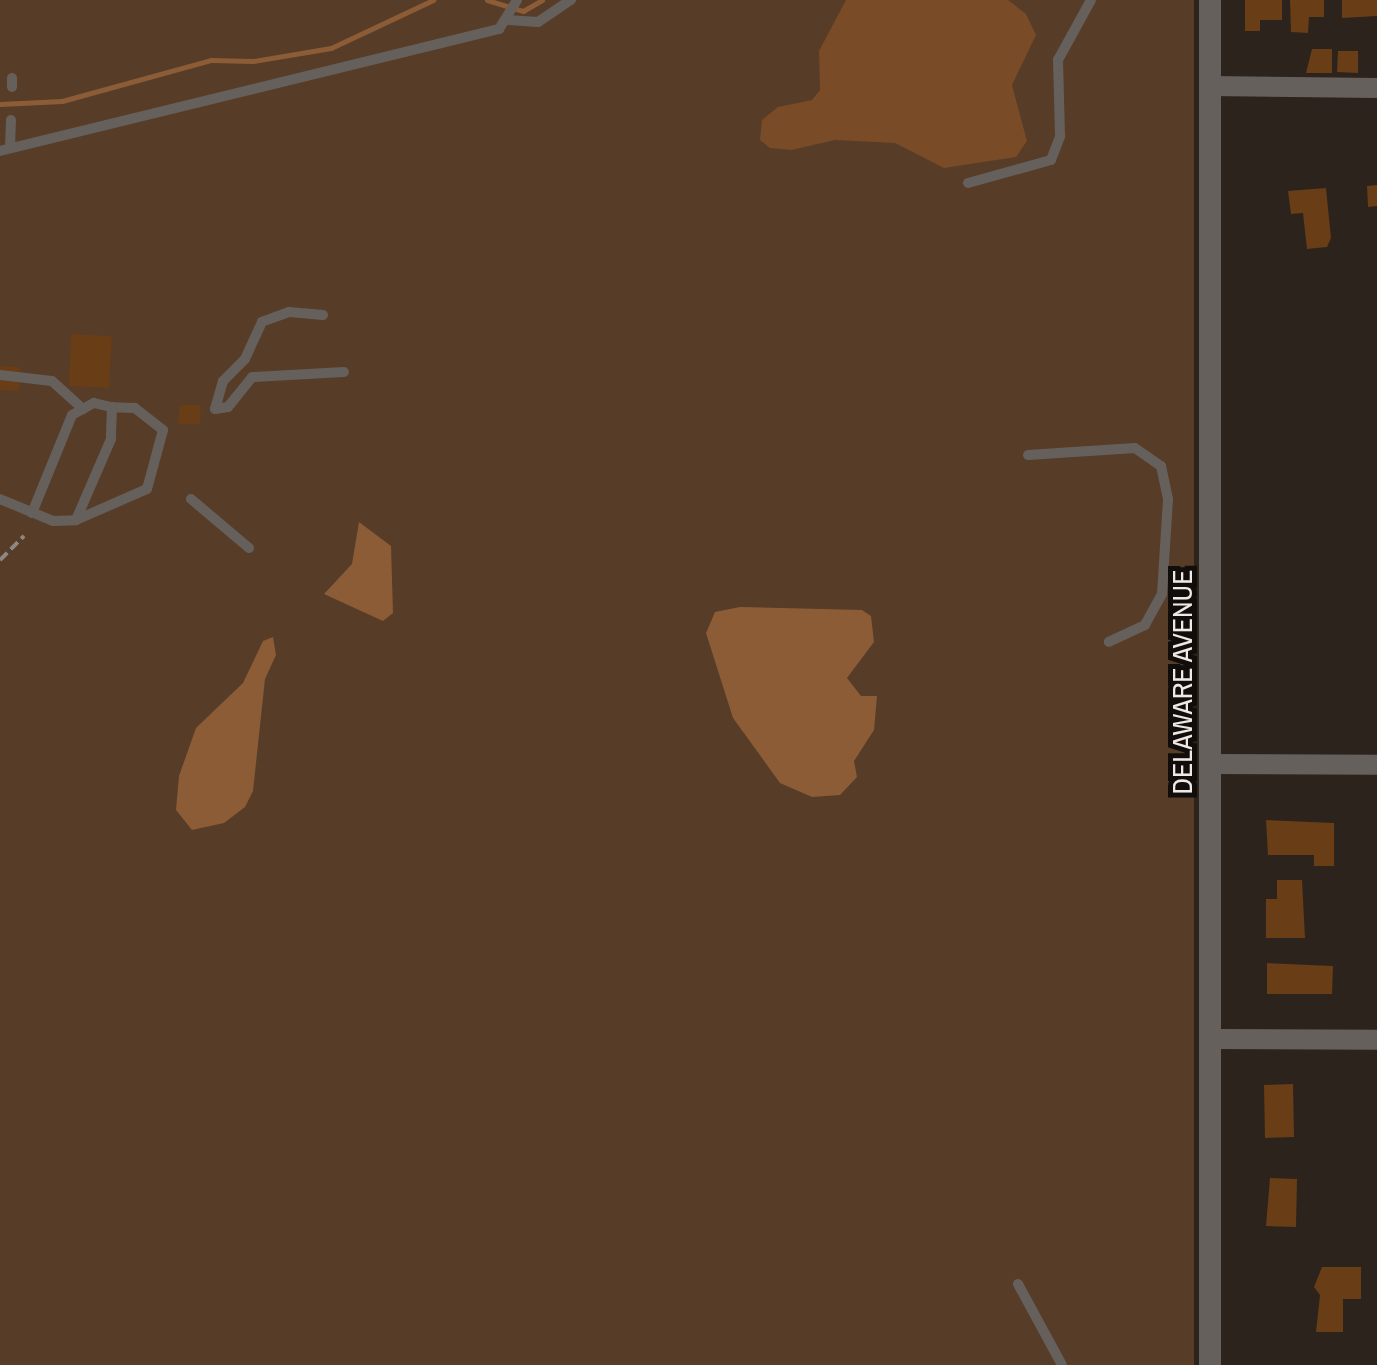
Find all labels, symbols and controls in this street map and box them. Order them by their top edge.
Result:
street label: DELAWARE AVENUE [1165,569,1199,795]

